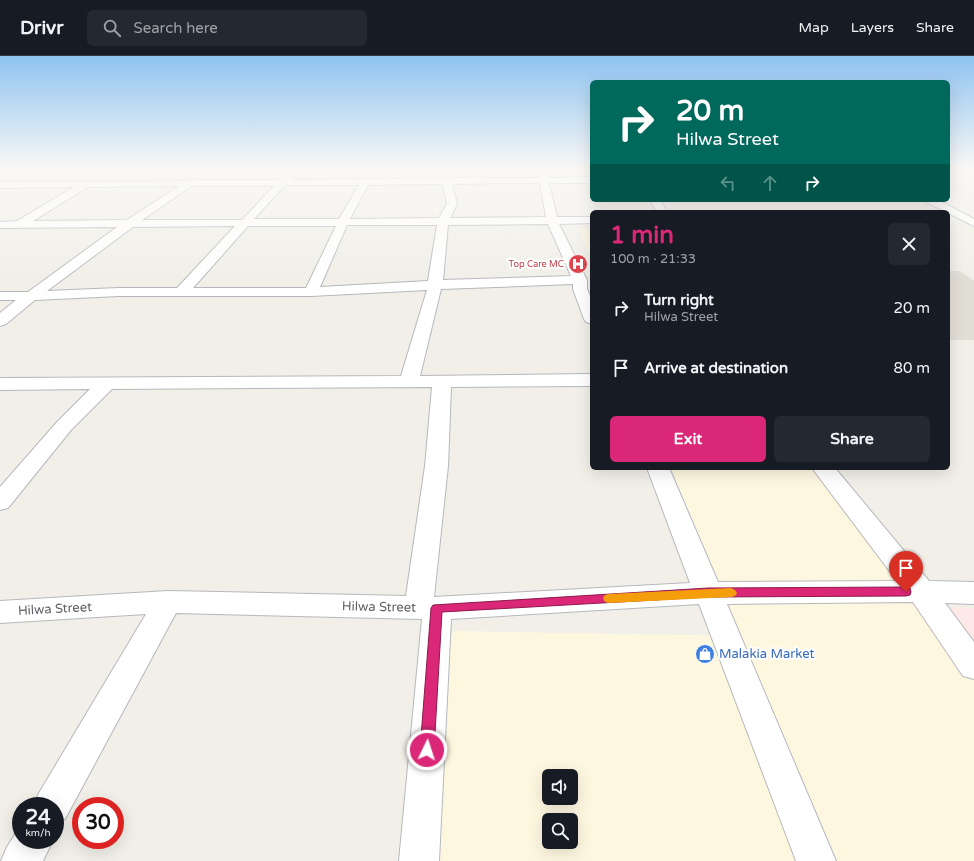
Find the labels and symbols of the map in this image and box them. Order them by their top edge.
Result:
hospital icon: Top Care MC [567,253,589,275]
place label: Top Care MC [509,259,564,270]
pin [889,551,923,592]
street label: Hilwa Street [342,598,416,616]
street label: Hilwa Street [18,599,93,619]
shop icon: Malakia Market [694,643,716,665]
place label: Malakia Market [719,646,815,662]
position arrow [406,729,448,771]
speed limit sign: 30 [72,797,124,849]

